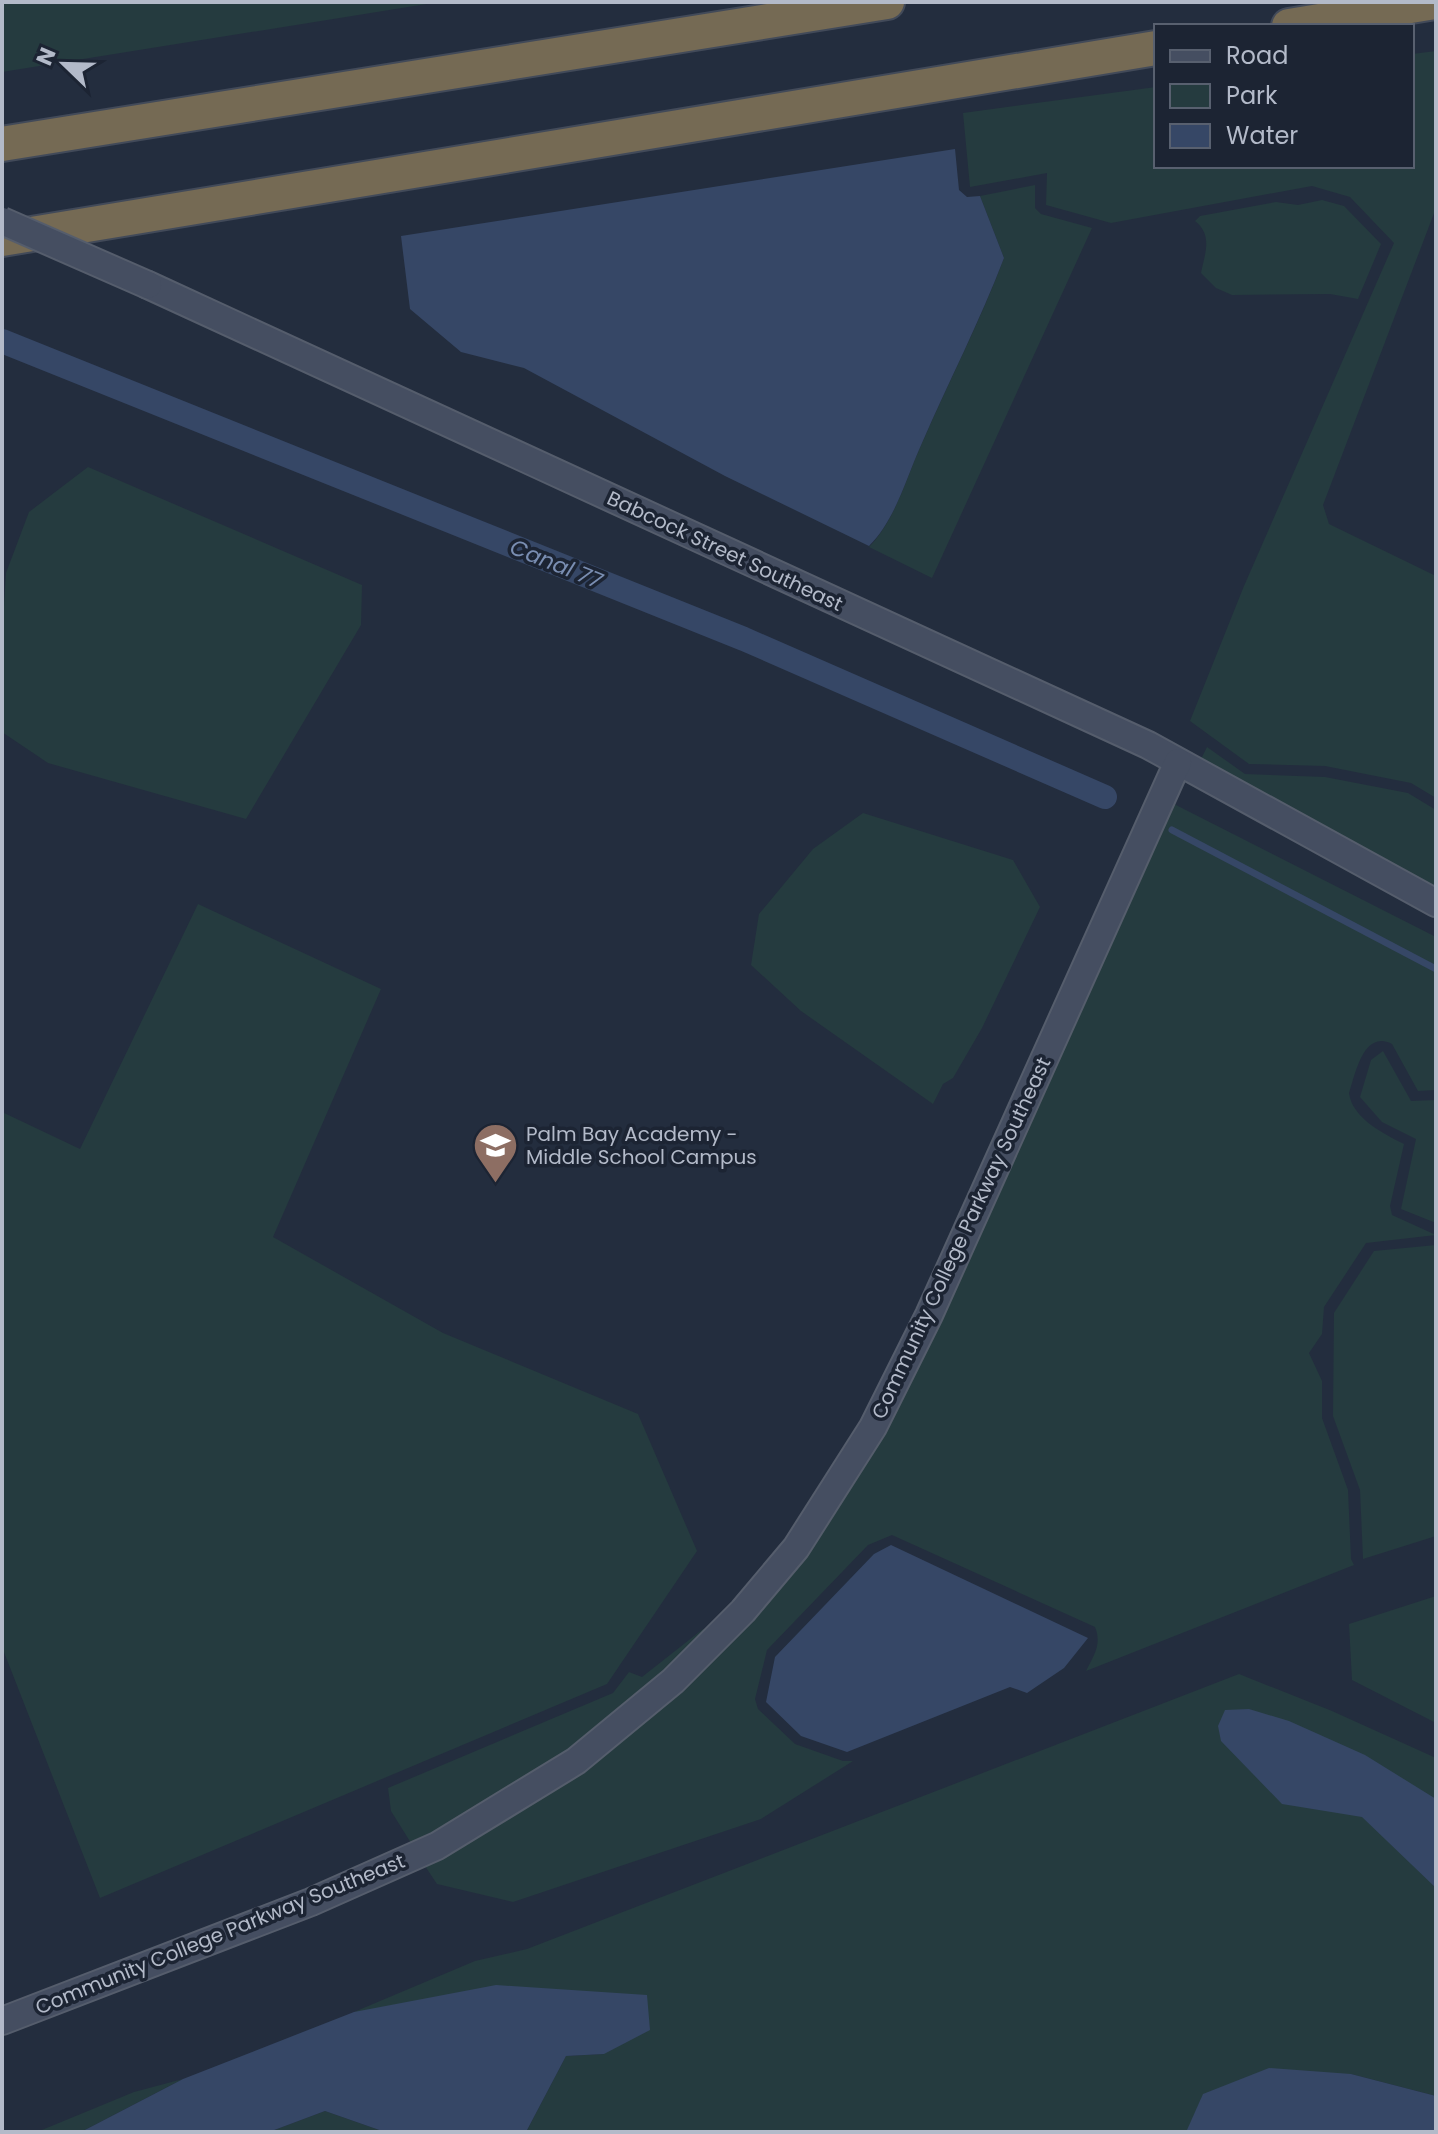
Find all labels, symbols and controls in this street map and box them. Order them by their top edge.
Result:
north arrow [24,24,104,104]
legend [1154,24,1414,168]
text: Road [1226,39,1288,72]
text: N [29,43,64,70]
text: Park [1226,79,1278,112]
text: Water [1226,119,1298,152]
street label: Babcock Street Southeast [603,484,847,618]
water label: Canal 77 [505,531,608,597]
street label: Community College Parkway Southeast [865,1053,1057,1423]
place label: Palm Bay Academy - Middle School Campus [526,1120,757,1171]
school or university icon: Palm Bay Academy - Middle School Campus [471,1122,519,1185]
street label: Community College Parkway Southeast [31,1847,409,2021]

